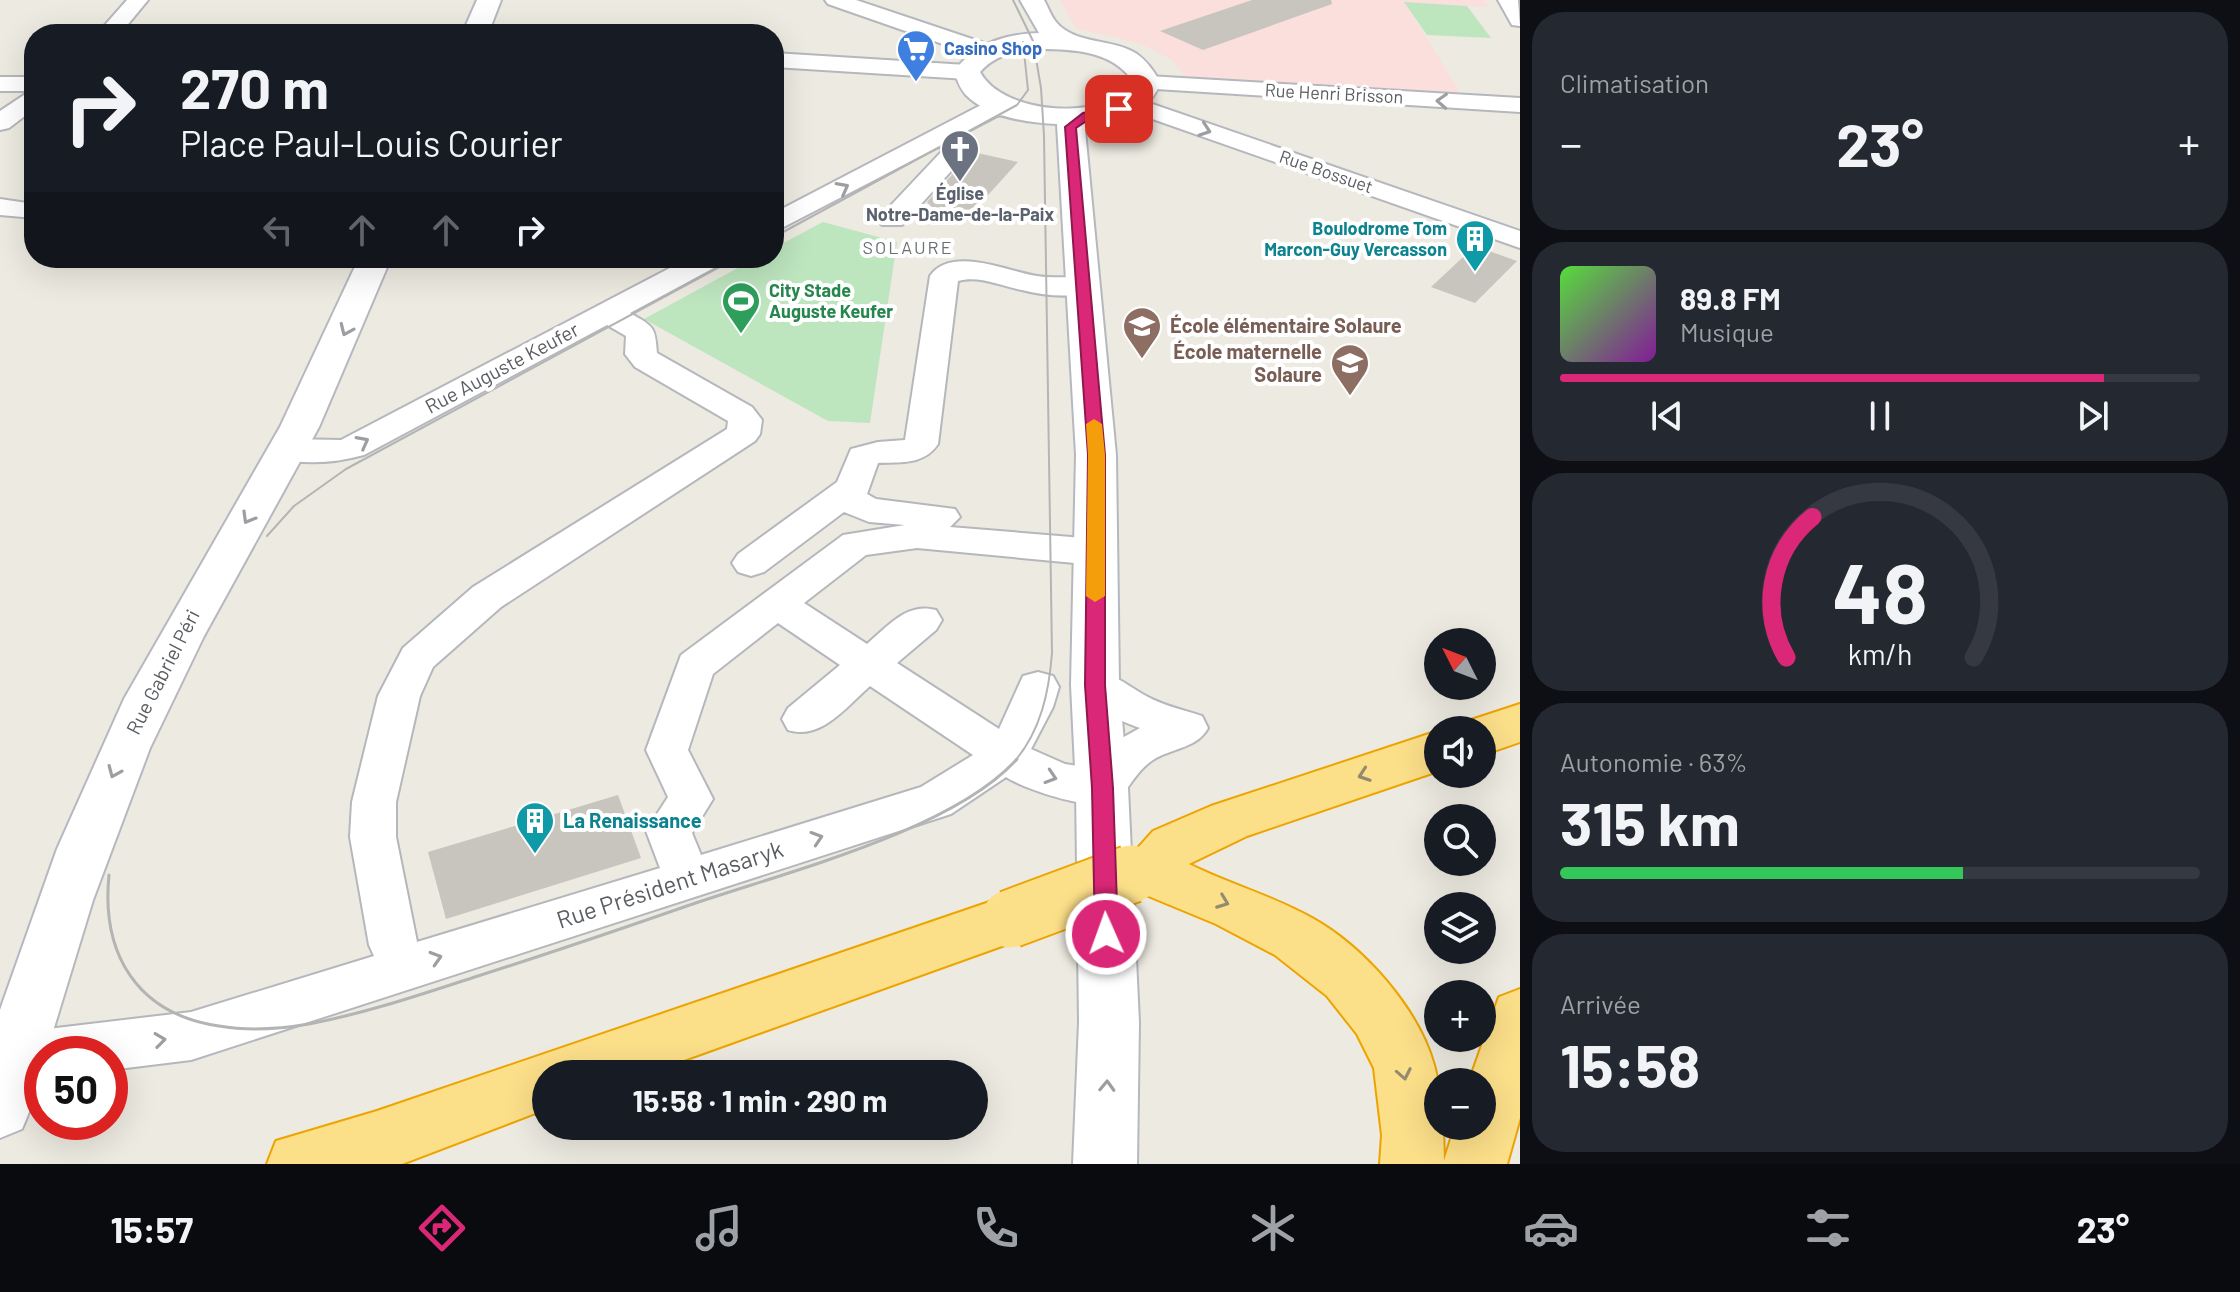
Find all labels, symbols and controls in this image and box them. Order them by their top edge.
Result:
supermarket icon: Casino Shop [895,28,937,83]
place label: Casino Shop [944,37,1042,59]
text: 270 m [180,53,329,120]
icon: right [48,56,152,160]
text: Climatisation [1560,67,1709,98]
pin [1085,75,1153,143]
street label: Rue Henri Brisson [1264,78,1404,108]
icon: arrive [1097,87,1141,131]
one-way arrow [1435,92,1448,109]
text: 23° [1836,107,1924,179]
text: − [1560,116,1582,169]
text: + [2178,116,2200,169]
one-way arrow [1197,120,1211,136]
text: Place Paul-Louis Courier [180,121,563,164]
church icon: Église Notre-Dame-de-la-Paix [939,128,981,183]
street label: Rue Bossuet [1277,145,1376,197]
one-way arrow [835,182,849,197]
place label: Église Notre-Dame-de-la-Paix [866,182,1054,225]
icon: left [256,208,300,252]
icon: ahead [340,208,384,252]
icon: ahead [424,208,468,252]
icon: right [508,208,552,252]
place label: Boulodrome Tom Marcon-Guy Vercasson [1264,217,1447,260]
building icon: Boulodrome Tom Marcon-Guy Vercasson [1454,218,1496,273]
district label: SOLAURE [862,236,954,258]
place label: City Stade Auguste Keufer [769,279,893,322]
sports icon: City Stade Auguste Keufer [720,280,762,335]
text: 89.8 FM [1680,280,1781,316]
school or university icon: École élémentaire Solaure [1121,305,1163,360]
place label: École élémentaire Solaure [1170,313,1402,337]
street label: Rue Auguste Keufer [421,316,582,418]
text: Musique [1680,316,1774,347]
one-way arrow [339,322,355,336]
place label: École maternelle Solaure [1173,339,1322,386]
school or university icon: École maternelle Solaure [1329,342,1371,397]
icon: previous [1645,394,1689,438]
icon: pause [1858,394,1902,438]
icon: next [2071,394,2115,438]
one-way arrow [355,437,369,452]
one-way arrow [242,509,258,524]
text: 48 [1832,541,1928,641]
street label: Rue Gabriel Péri [120,605,204,738]
north arrow [1424,628,1496,700]
map controls [1424,628,1496,1140]
text: km/h [1848,636,1912,671]
button: sound [1424,716,1496,788]
text: Autonomie · 63% [1560,746,1748,777]
one-way arrow [108,764,124,779]
one-way arrow [1358,766,1372,782]
one-way arrow [1043,768,1057,784]
text: 315 km [1560,786,1740,858]
building icon: La Renaissance [514,800,556,855]
button: search [1424,804,1496,876]
place label: La Renaissance [563,808,702,832]
one-way arrow [810,831,824,847]
street label: Rue Président Masaryk [553,833,786,934]
position arrow [1064,892,1148,976]
one-way arrow [1215,892,1229,909]
button: layers [1424,892,1496,964]
one-way arrow [428,952,442,968]
button: + [1424,980,1496,1052]
text: Arrivée [1560,988,1641,1019]
text: 15:58 [1560,1028,1700,1100]
one-way arrow [153,1032,167,1049]
speed limit sign: 50 [24,1036,128,1140]
one-way arrow [1395,1067,1412,1081]
button: − [1424,1068,1496,1140]
one-way arrow [1098,1079,1115,1092]
text: 15:58 · 1 min · 290 m [633,1082,887,1118]
icon: directions [414,1200,470,1256]
icon: music [691,1200,747,1256]
icon: phone [968,1200,1024,1256]
icon: climate [1245,1200,1301,1256]
icon: car [1523,1200,1579,1256]
icon: filters [1800,1200,1856,1256]
text: 15:57 [111,1207,193,1250]
text: 23° [2077,1207,2129,1250]

